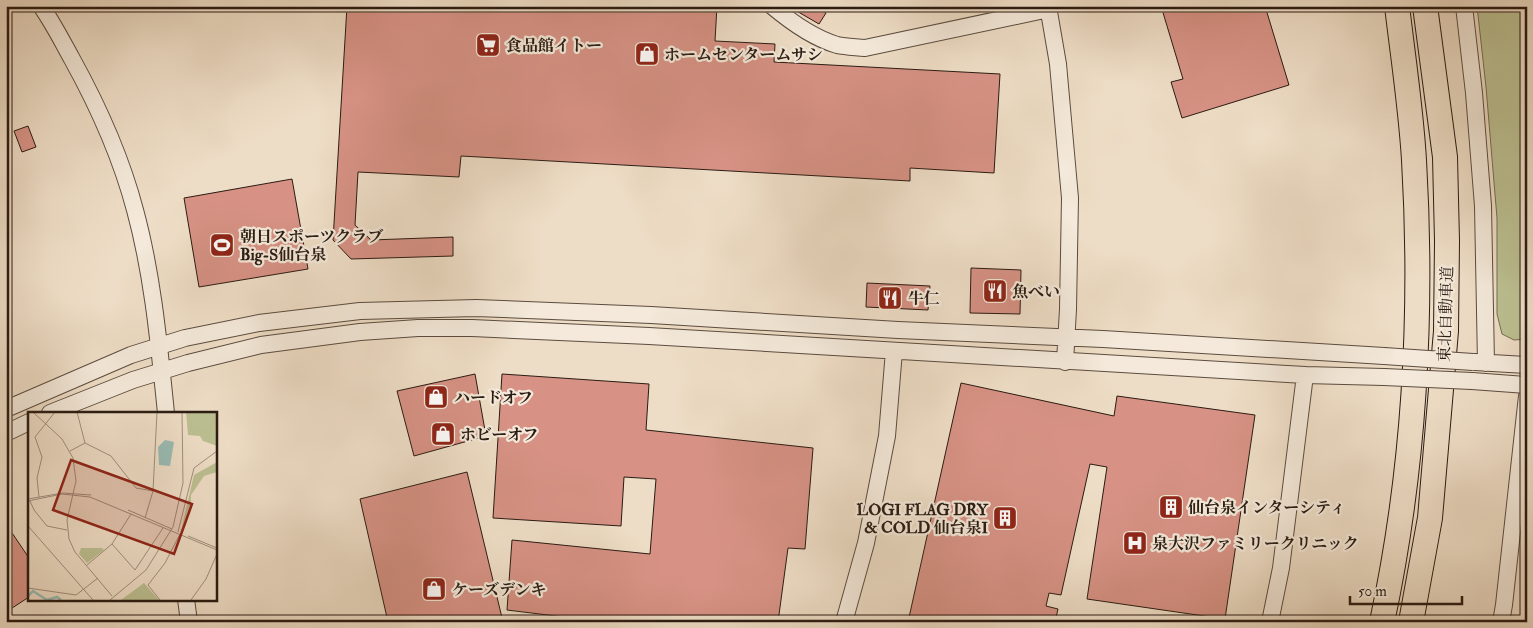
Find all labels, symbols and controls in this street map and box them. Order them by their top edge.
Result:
supermarket icon: 食品館イトー [475,32,501,58]
place label: 食品館イトー [506,36,602,56]
shop icon: ホームセンタームサシ [634,41,660,67]
place label: ホームセンタームサシ [664,45,823,65]
place label: 朝日スポーツクラブ Big-S仙台泉 [240,227,383,266]
sports icon: 朝日スポーツクラブ Big-S仙台泉 [209,232,235,258]
street label: 東北自動車道 [1434,266,1458,362]
restaurant icon: 魚べい [982,278,1008,304]
place label: 魚べい [1012,282,1060,302]
restaurant icon: 牛仁 [877,285,903,311]
place label: 牛仁 [908,289,940,309]
shop icon: ハードオフ [423,384,449,410]
place label: ハードオフ [454,388,533,408]
inset map [28,412,216,600]
shop icon: ホビーオフ [430,421,456,447]
place label: ホビーオフ [460,425,539,445]
building icon: 仙台泉インターシティ [1158,494,1184,520]
place label: 仙台泉インターシティ [1188,498,1346,518]
place label: LOGI FLAG DRY & COLD 仙台泉I [857,500,989,538]
building icon: LOGI FLAG DRY & COLD 仙台泉I [992,505,1018,531]
hospital icon: 泉大沢ファミリークリニック [1122,530,1148,556]
place label: 泉大沢ファミリークリニック [1152,534,1359,554]
scale bar [1350,573,1463,605]
shop icon: ケーズデンキ [421,576,447,602]
place label: ケーズデンキ [452,580,547,600]
text: 50 m [1358,582,1387,601]

